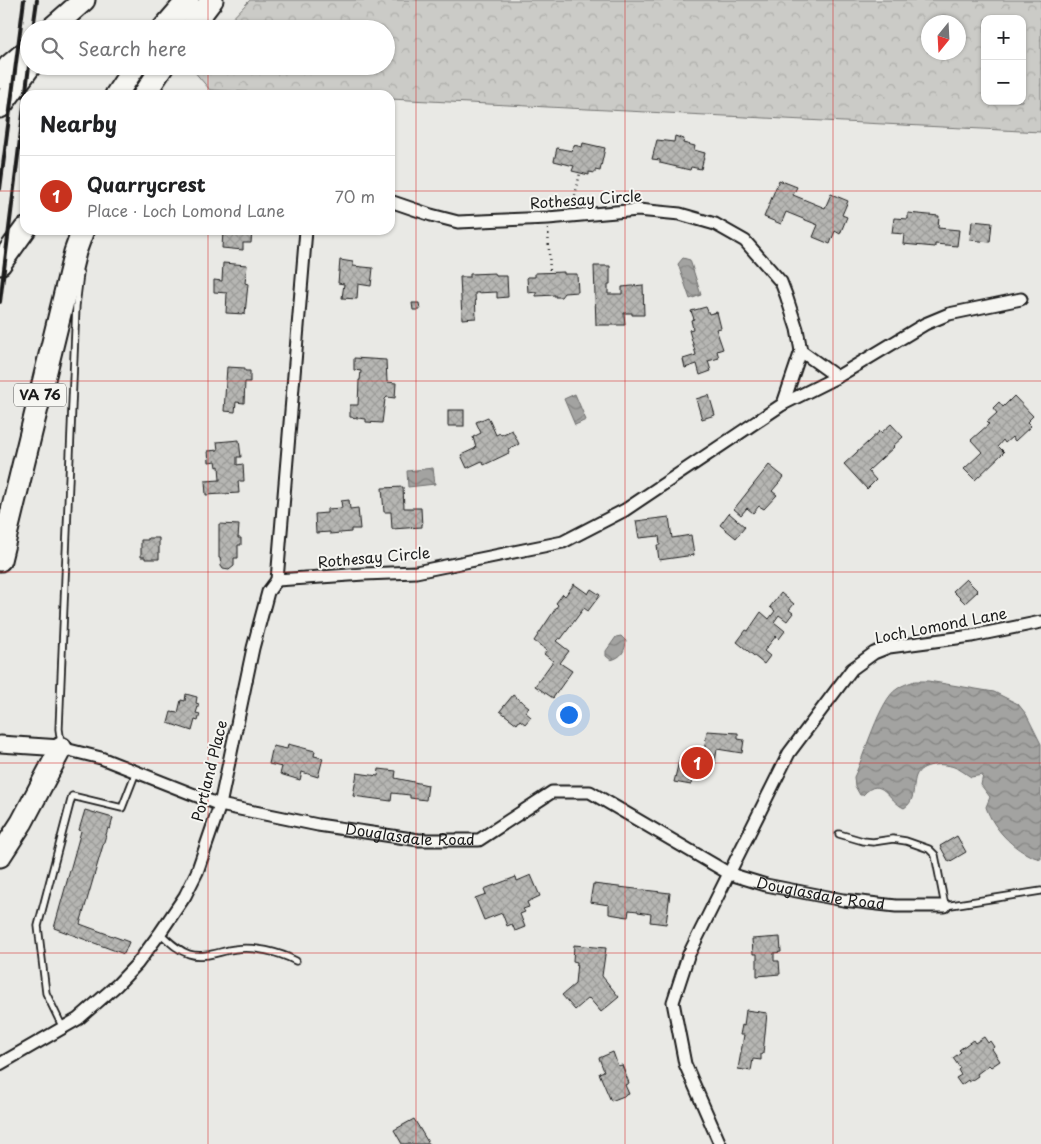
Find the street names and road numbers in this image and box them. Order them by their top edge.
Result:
street label: Rothesay Circle [529,183,643,214]
road number: VA 76 [14,384,66,406]
street label: Rothesay Circle [317,540,431,573]
street label: Loch Lomond Lane [873,600,1009,649]
street label: Portland Place [185,717,232,824]
street label: Douglasdale Road [344,816,475,850]
street label: Douglasdale Road [754,870,886,915]

